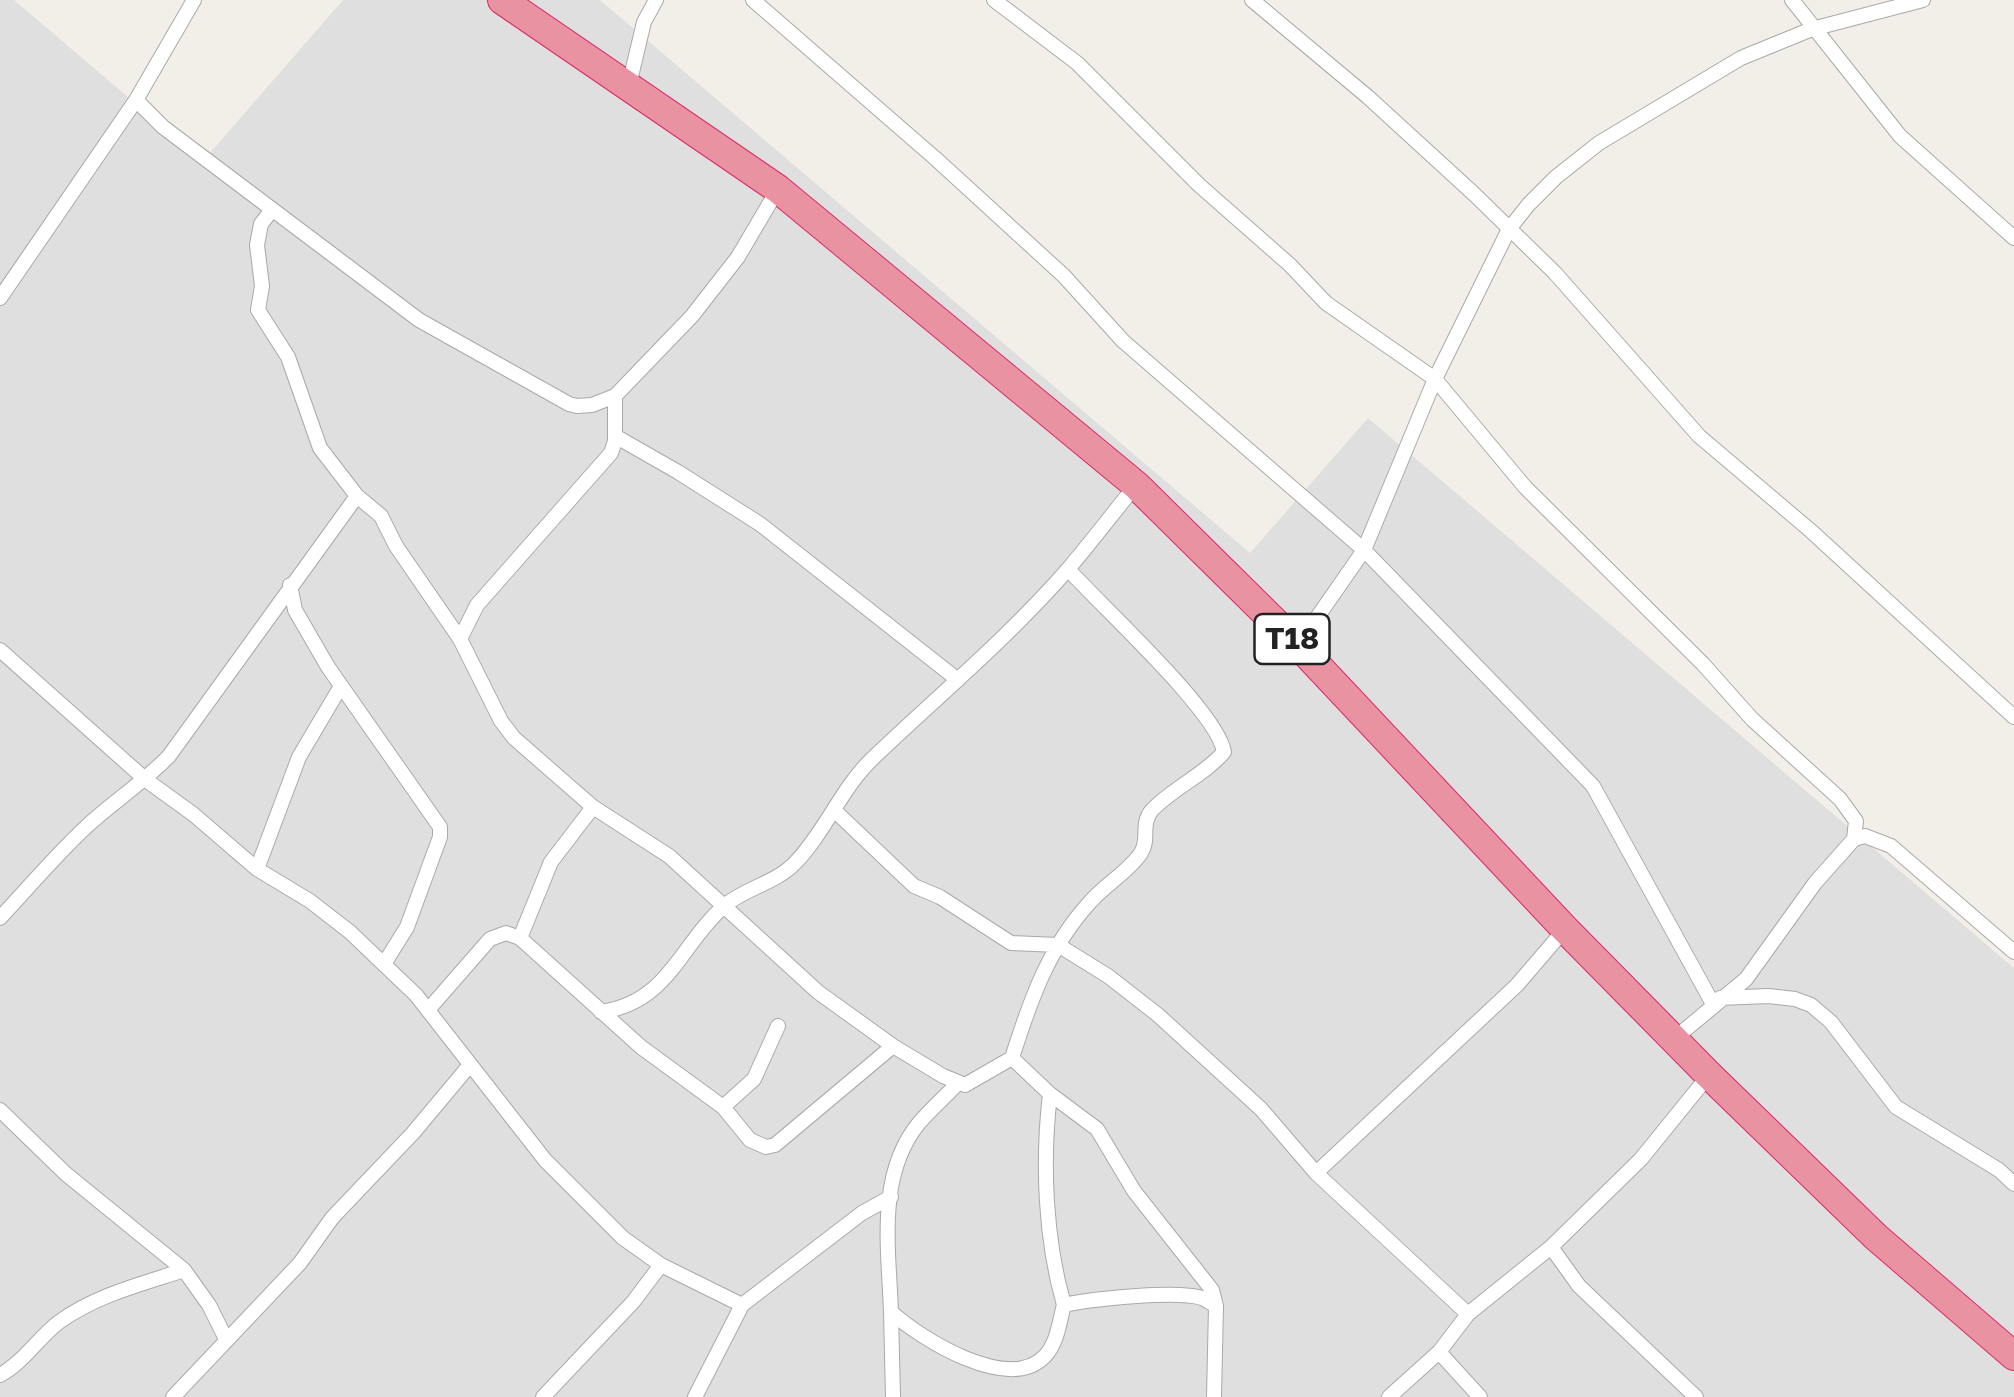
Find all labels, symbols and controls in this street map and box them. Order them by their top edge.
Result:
road number: T18 [1254,614,1330,664]

